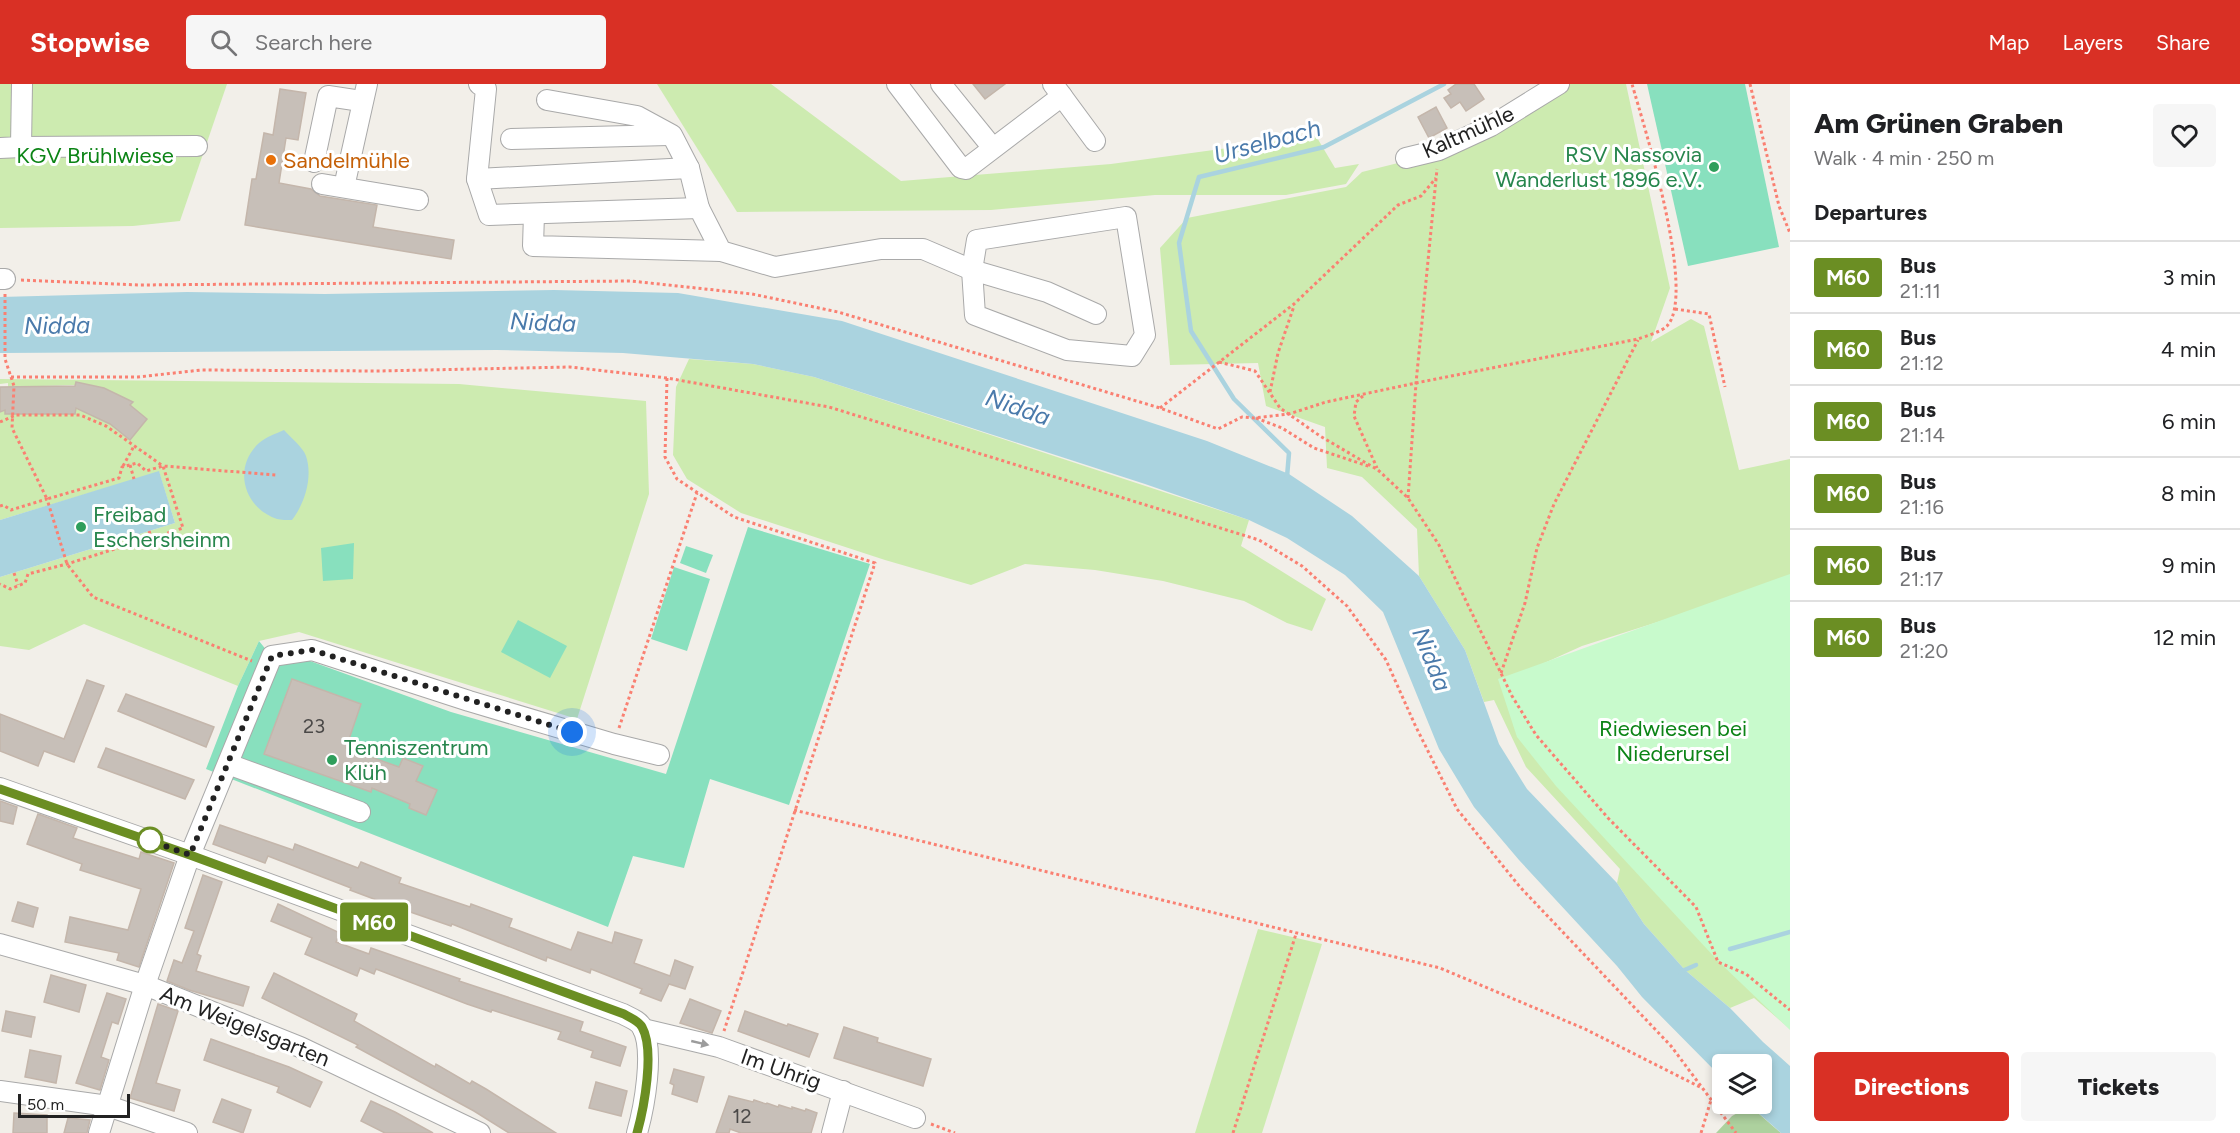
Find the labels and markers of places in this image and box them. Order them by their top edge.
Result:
place label: RSV Nassovia Wanderlust 1896 e.V. [1495,141,1702,193]
place label: Sandelmühle [283,147,410,174]
marker: Sandelmühle [264,153,278,167]
marker: RSV Nassovia Wanderlust 1896 e.V. [1707,160,1721,174]
place label: Freibad Eschersheinm [93,501,231,553]
marker: Freibad Eschersheinm [74,520,88,534]
place label: Tenniszentrum Klüh [344,734,489,786]
marker: Tenniszentrum Klüh [325,753,339,767]
unlabelled marker [137,827,163,853]

